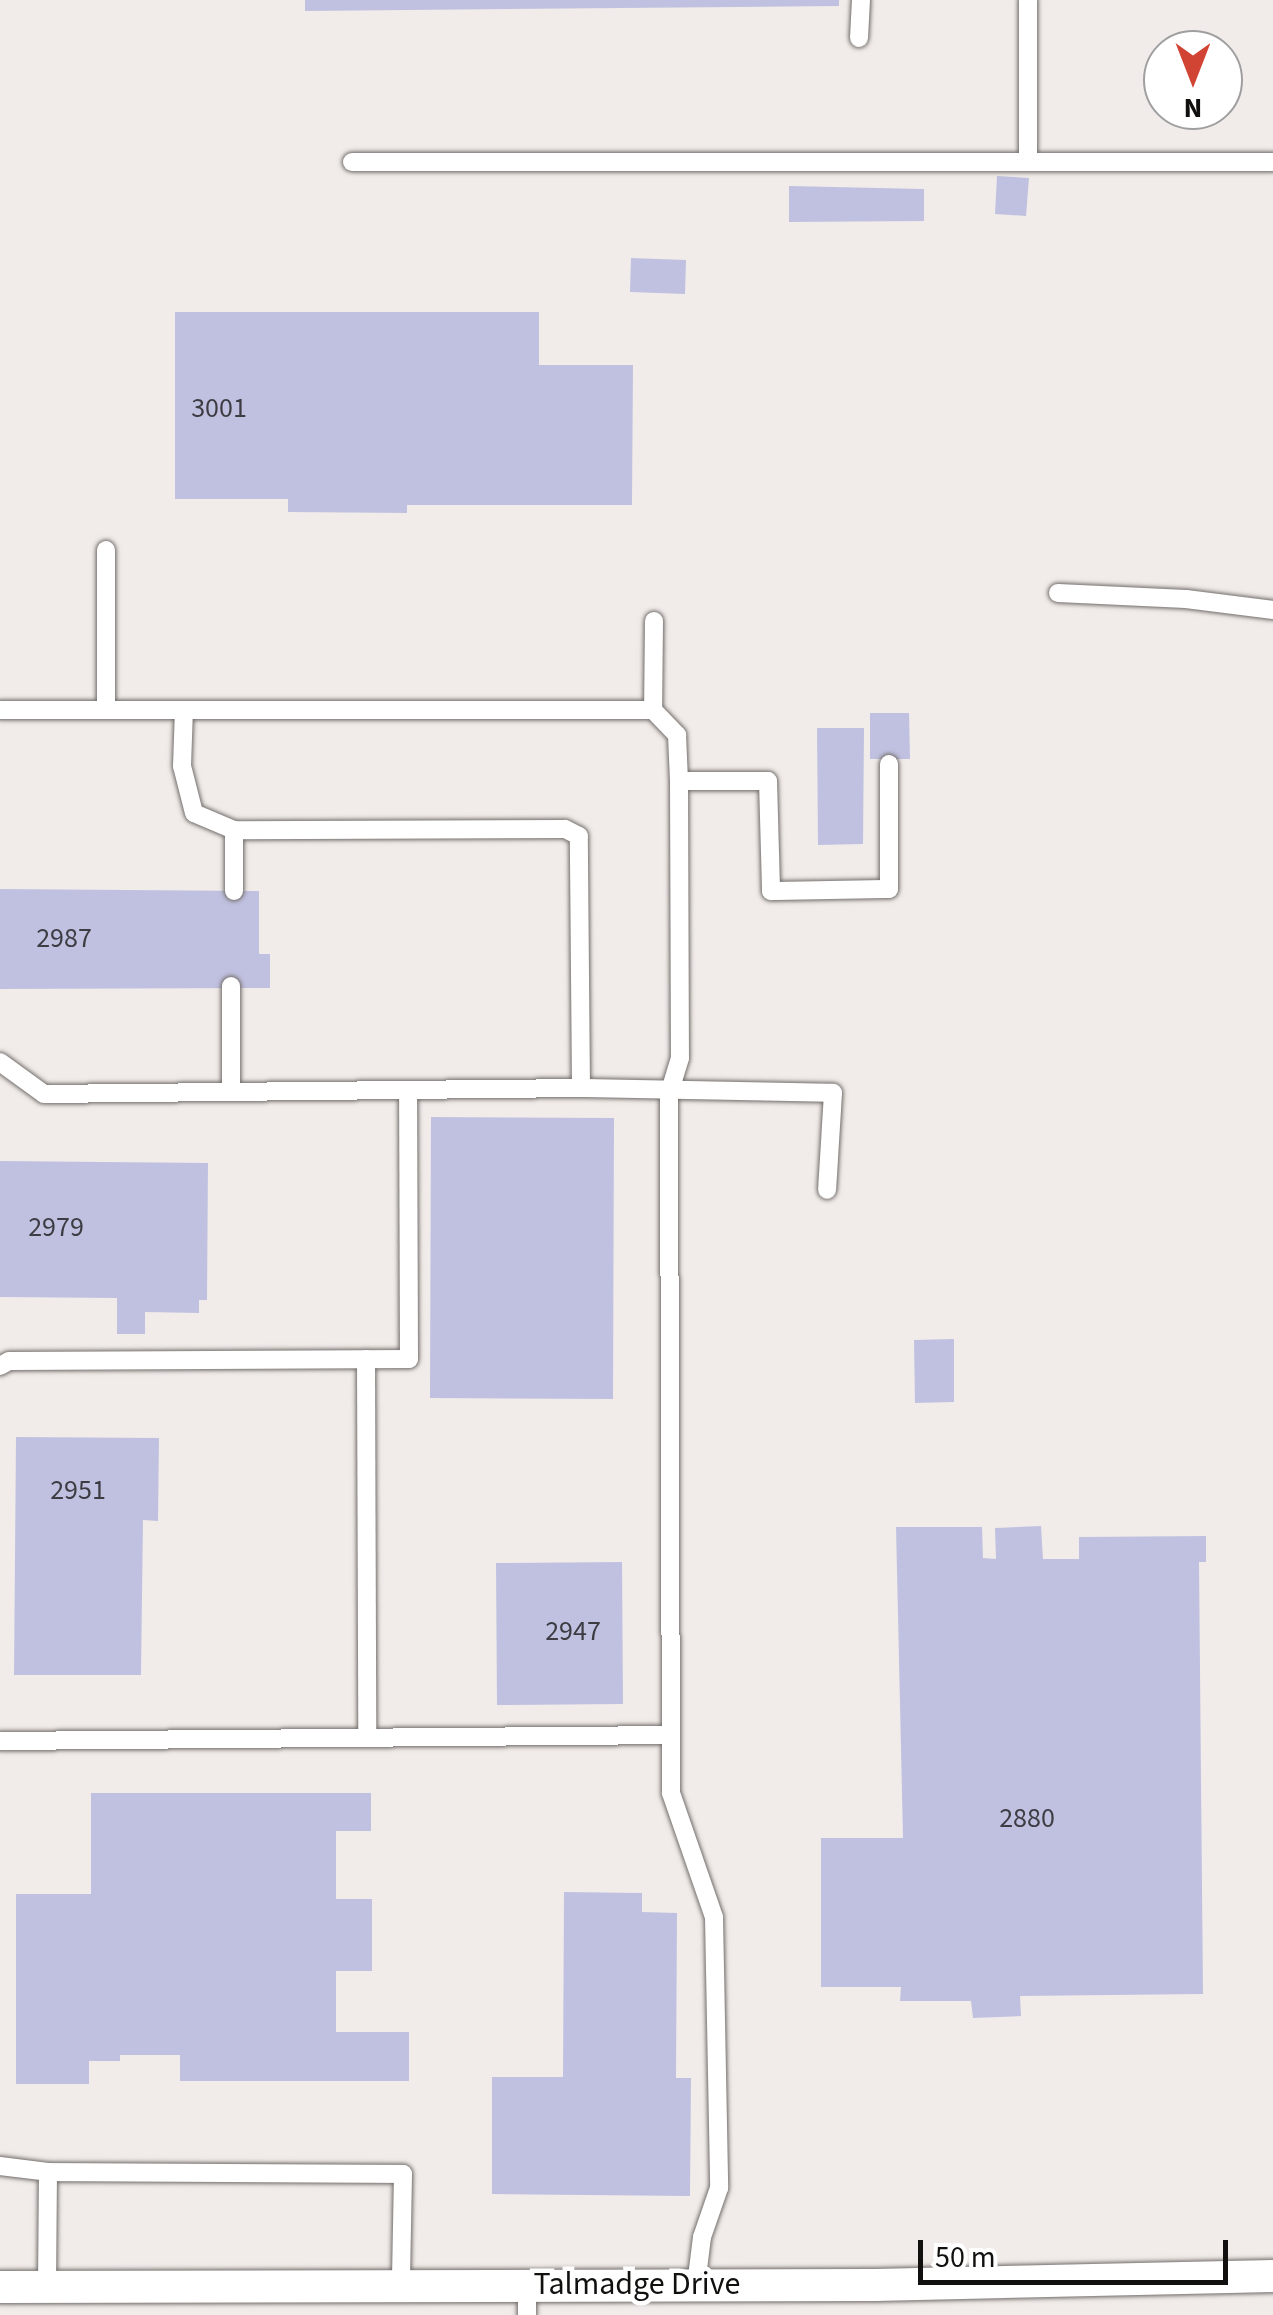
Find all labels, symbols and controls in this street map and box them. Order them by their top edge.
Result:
north arrow [1143,30,1243,130]
text: N [1184,88,1202,128]
house number: 3001 [191,391,247,425]
house number: 2987 [36,921,92,955]
house number: 2979 [28,1210,84,1244]
house number: 2951 [50,1473,106,1507]
house number: 2947 [545,1614,601,1648]
house number: 2880 [999,1801,1055,1835]
scale bar [923,2220,1233,2282]
text: 50 m [935,2236,996,2279]
street label: Talmadge Drive [534,2265,740,2303]

